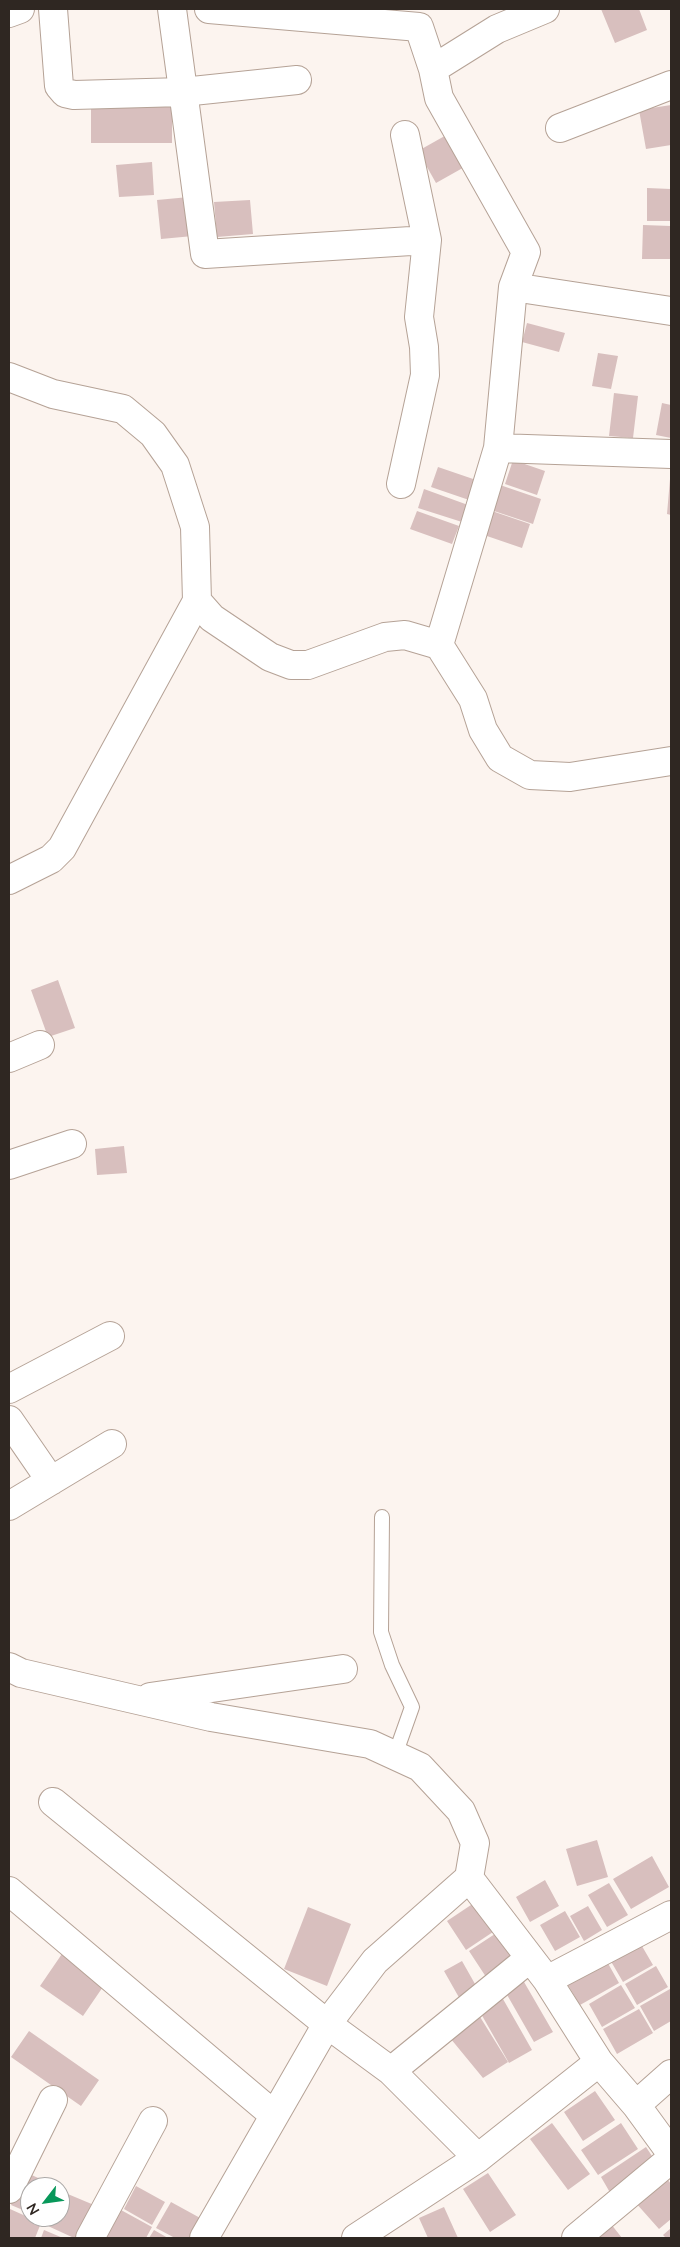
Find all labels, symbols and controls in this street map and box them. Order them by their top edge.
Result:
north arrow [20,2177,70,2227]
text: N [22,2200,43,2218]

